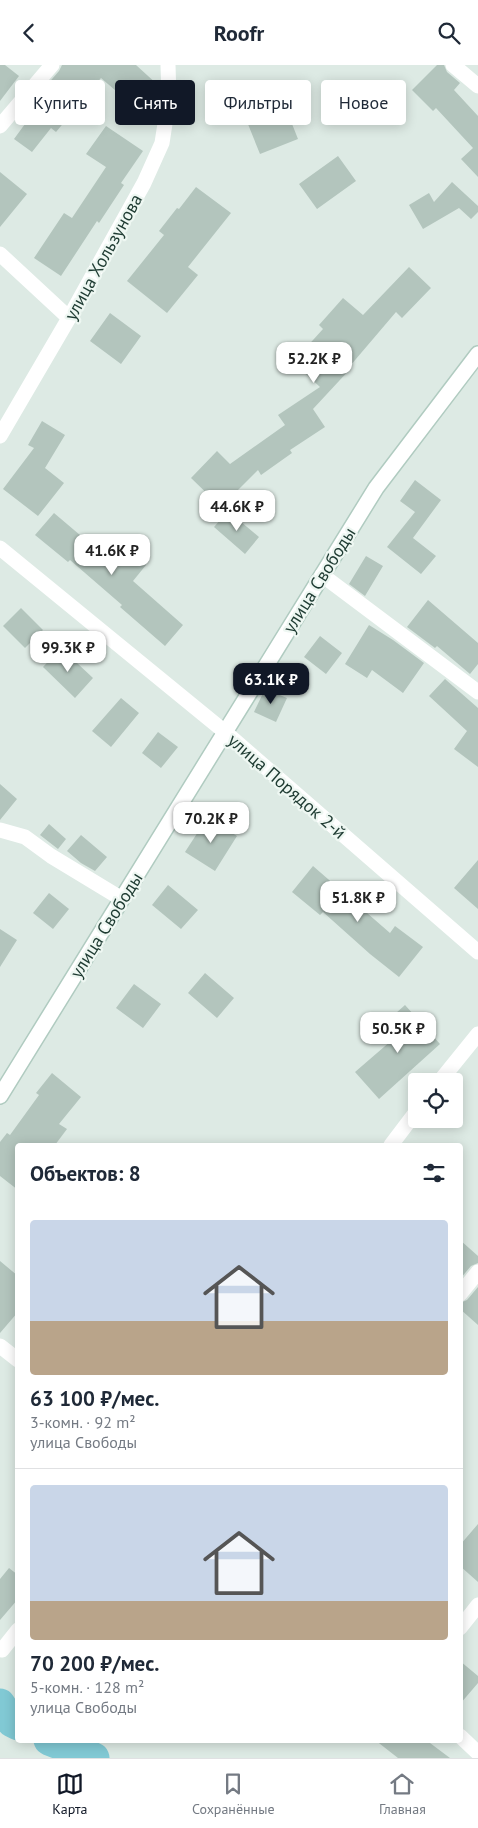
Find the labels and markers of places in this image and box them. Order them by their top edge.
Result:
pin: 52.2K ₽ [268,341,360,384]
pin: 44.6K ₽ [191,489,283,532]
pin: 41.6K ₽ [66,533,158,576]
pin: 99.3K ₽ [22,631,114,673]
pin: 63.1K ₽ [225,663,317,705]
pin: 70.2K ₽ [165,801,257,844]
pin: 51.8K ₽ [312,881,404,923]
pin: 50.5K ₽ [352,1011,444,1054]

